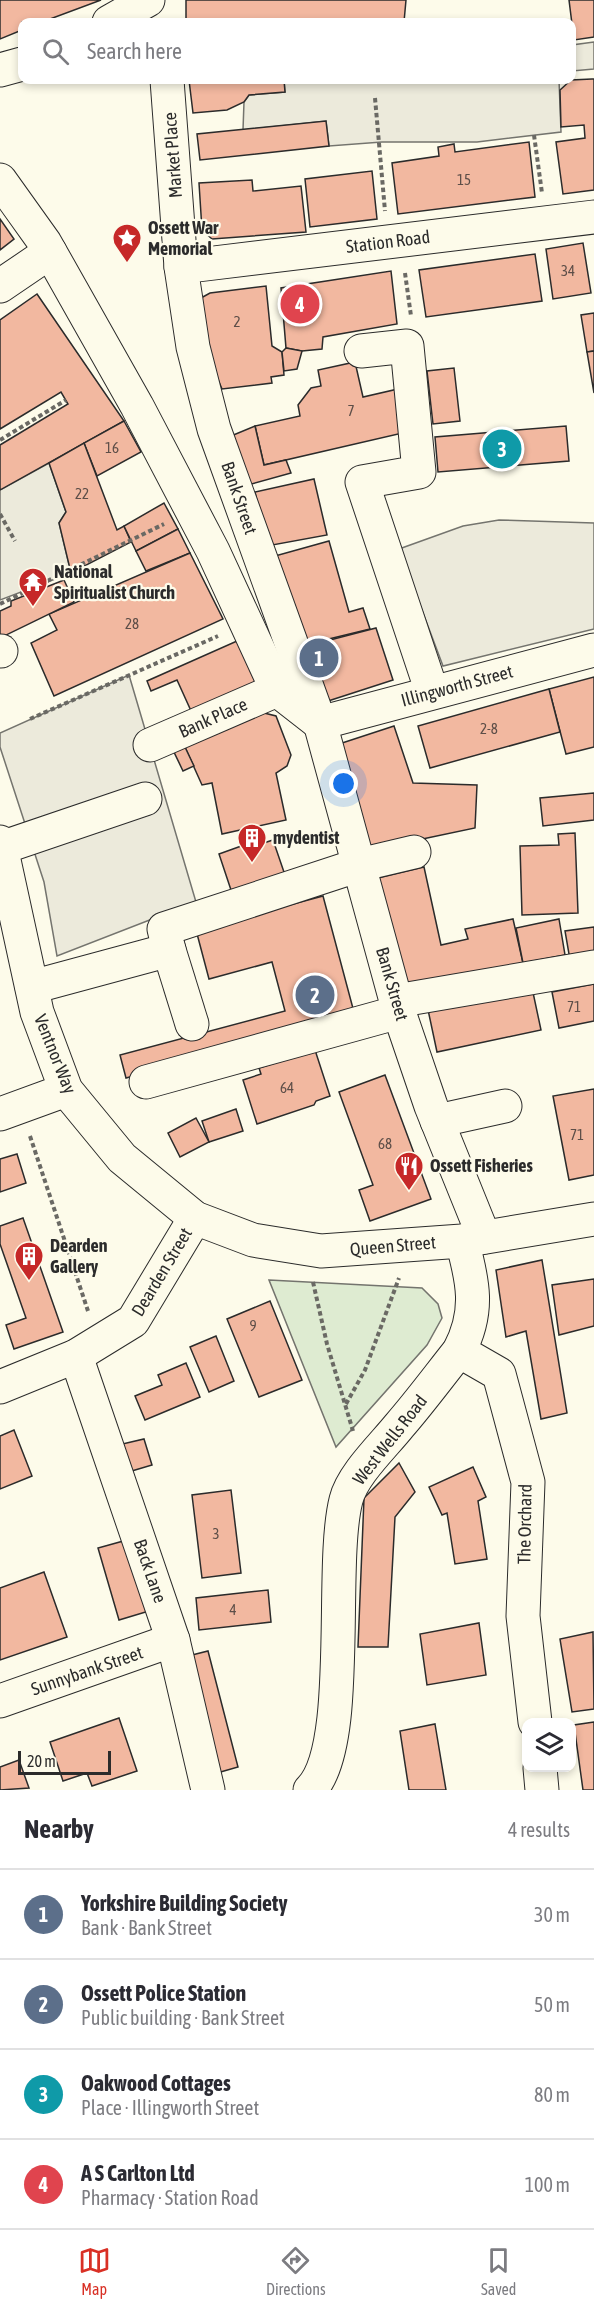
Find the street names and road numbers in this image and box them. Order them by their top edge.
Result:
street label: Market Place [159,111,186,199]
street label: Station Road [345,226,431,257]
street label: Bank Street [217,459,262,537]
street label: Illingworth Street [399,661,515,711]
street label: Bank Place [175,693,250,742]
street label: Bank Street [372,945,413,1023]
street label: Ventnor Way [30,1011,81,1097]
street label: Dearden Street [127,1224,196,1320]
street label: Queen Street [349,1231,437,1260]
street label: West Wells Road [348,1391,431,1489]
street label: The Orchard [513,1484,536,1564]
street label: Back Lane [130,1536,171,1606]
street label: Sunnybank Street [28,1642,145,1699]

